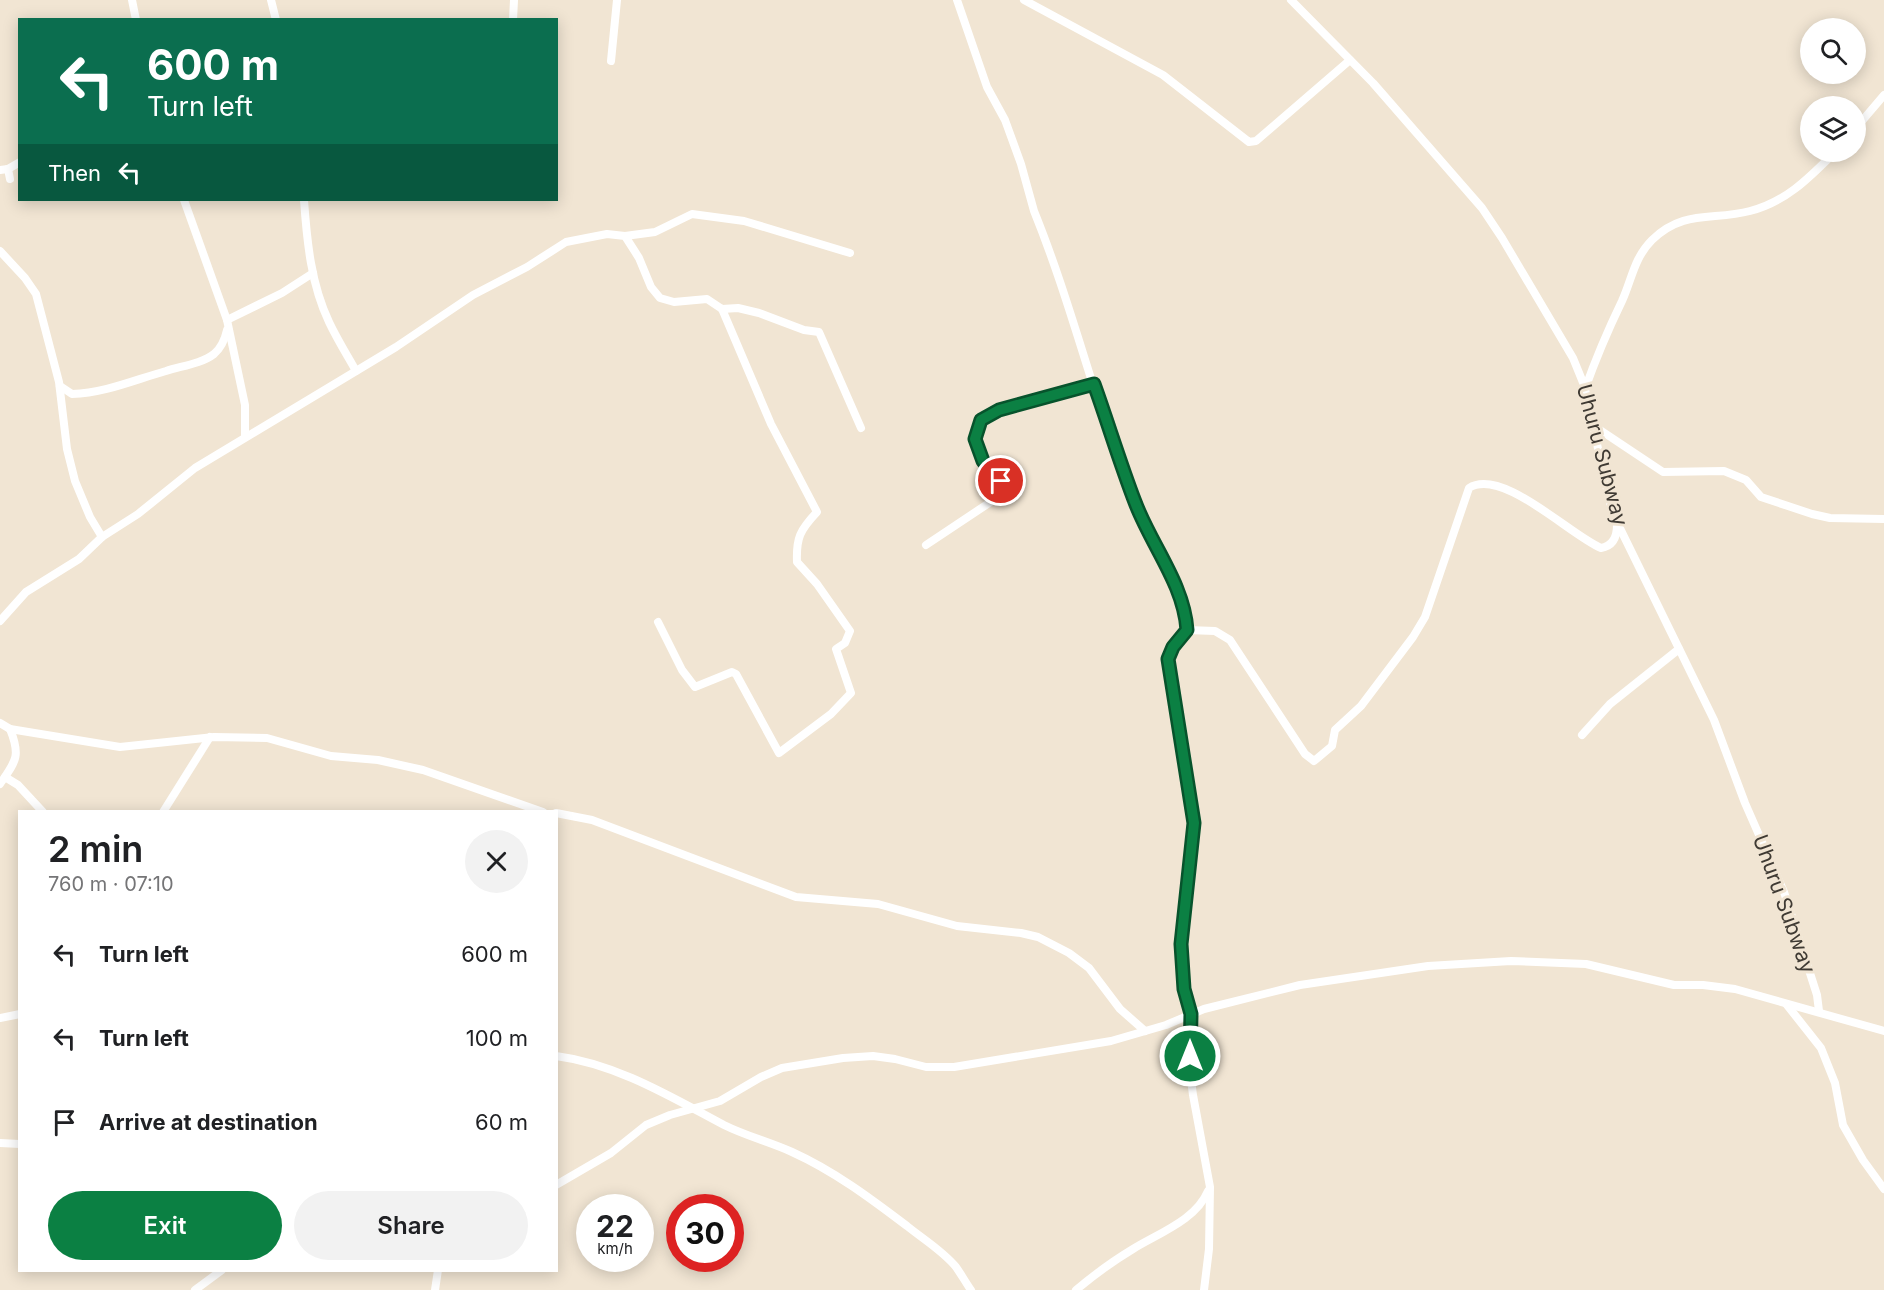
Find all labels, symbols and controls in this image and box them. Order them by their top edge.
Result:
map controls [1800,18,1866,162]
button: search [1800,18,1866,84]
text: 600 m [147,39,279,90]
icon: left [48,42,126,120]
text: Turn left [147,90,253,123]
button: layers [1800,96,1866,162]
icon: left [113,156,146,189]
text: Then [48,160,101,186]
street label: Uhuru Subway [1572,381,1633,529]
pin [975,455,1026,506]
icon: arrive [984,464,1017,497]
text: 2 min [48,827,143,871]
button: close [465,830,528,893]
street label: Uhuru Subway [1748,831,1821,977]
text: 760 m · 07:10 [48,872,174,896]
icon: left [48,938,81,971]
text: Turn left [99,941,189,967]
text: 600 m [461,941,528,967]
icon: left [48,1022,81,1055]
position arrow [1158,1024,1222,1088]
text: Turn left [99,1025,189,1051]
text: 100 m [466,1025,528,1051]
icon: arrive [48,1106,81,1139]
text: Arrive at destination [99,1109,318,1135]
text: 60 m [475,1109,528,1135]
button: Exit [48,1191,282,1260]
button: Share [294,1191,528,1260]
speed limit sign: 30 [666,1194,744,1272]
text: 22 [596,1208,634,1244]
text: km/h [597,1239,633,1258]

